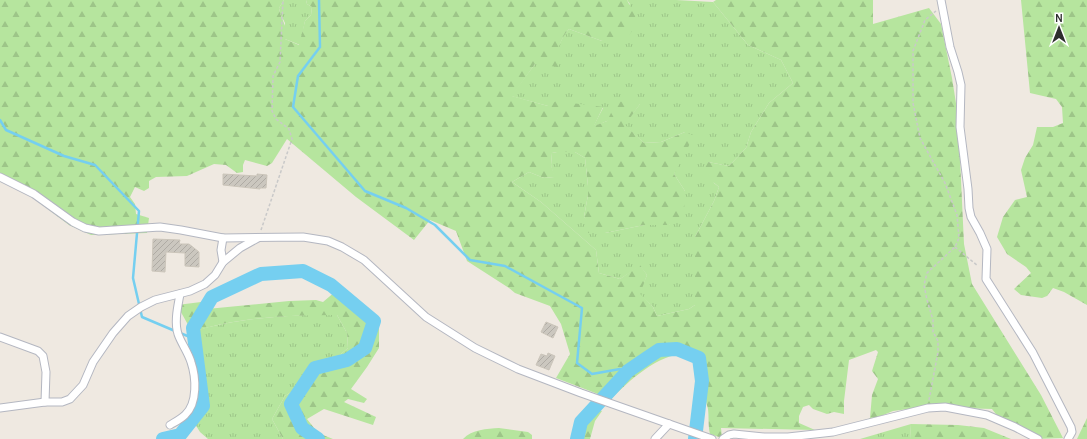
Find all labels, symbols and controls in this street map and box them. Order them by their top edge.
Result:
north arrow [1039,8,1079,48]
text: N [1055,12,1063,25]

